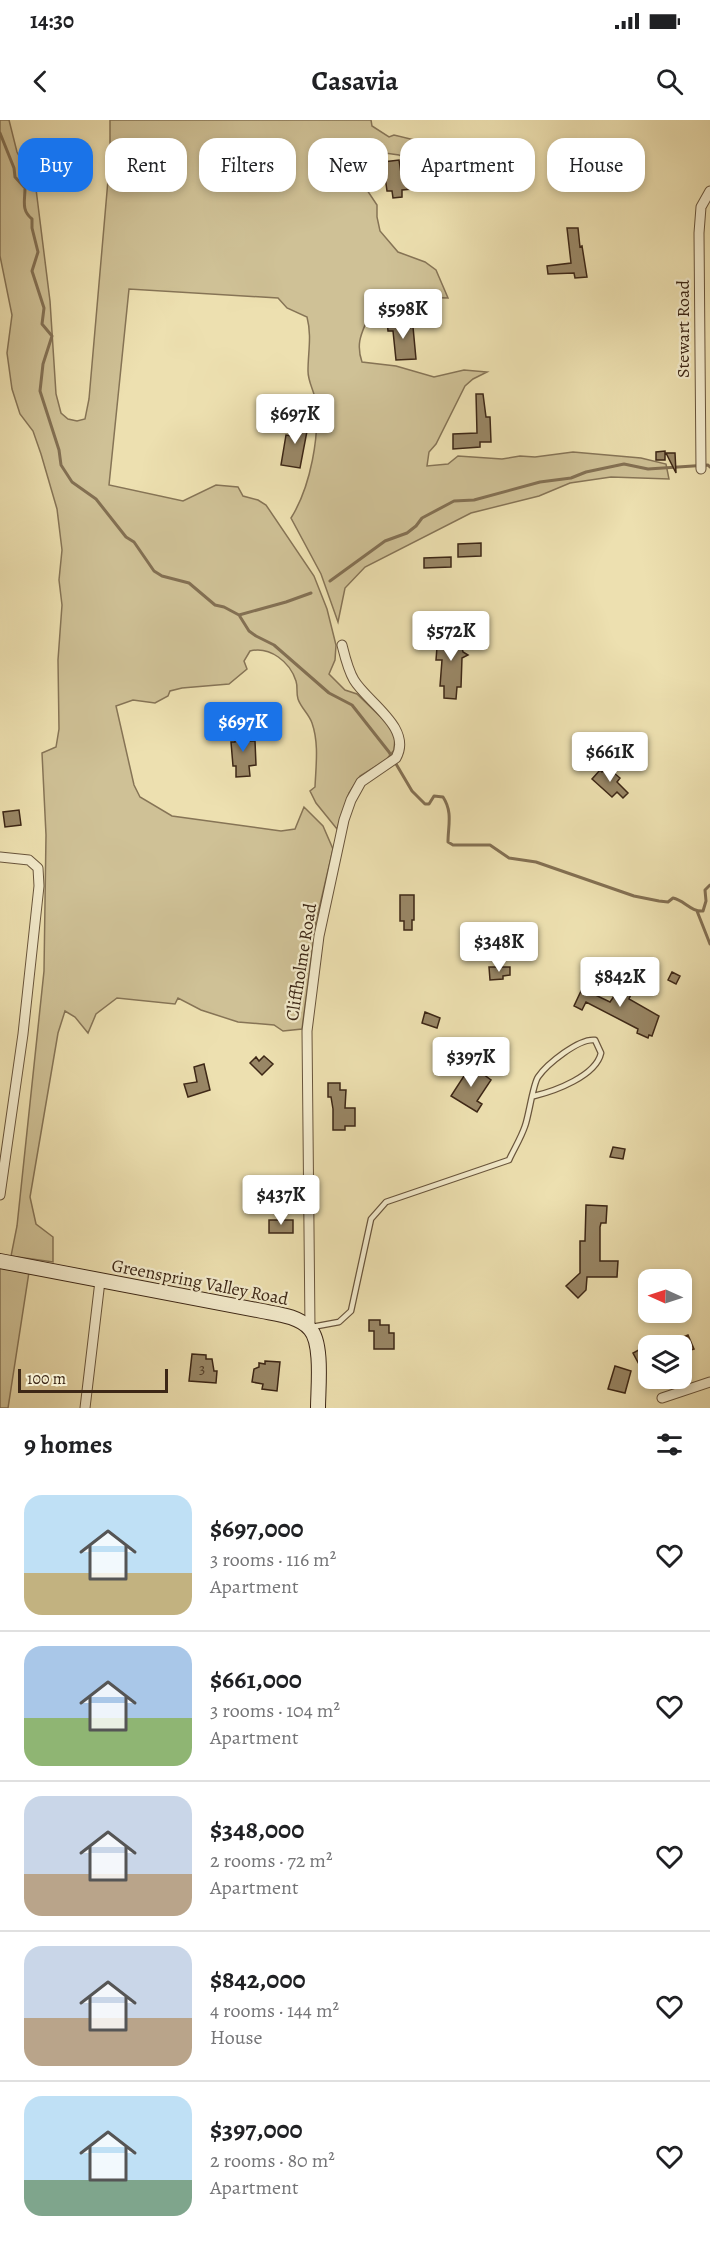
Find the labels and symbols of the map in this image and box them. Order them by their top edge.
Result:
street label: Stewart Road [671,280,695,378]
pin: $598K [361,289,445,340]
pin: $697K [253,394,337,445]
pin: $572K [409,611,493,662]
pin: $697K [201,702,285,753]
pin: $661K [568,732,652,783]
street label: Cliffholme Road [280,901,322,1023]
pin: $348K [457,922,541,973]
pin: $842K [578,957,662,1008]
pin: $397K [429,1037,513,1088]
pin: $437K [239,1175,323,1226]
street label: Greenspring Valley Road [110,1253,291,1311]
north arrow [638,1269,692,1323]
house number: 3 [199,1359,205,1379]
scale bar [18,1366,168,1394]

